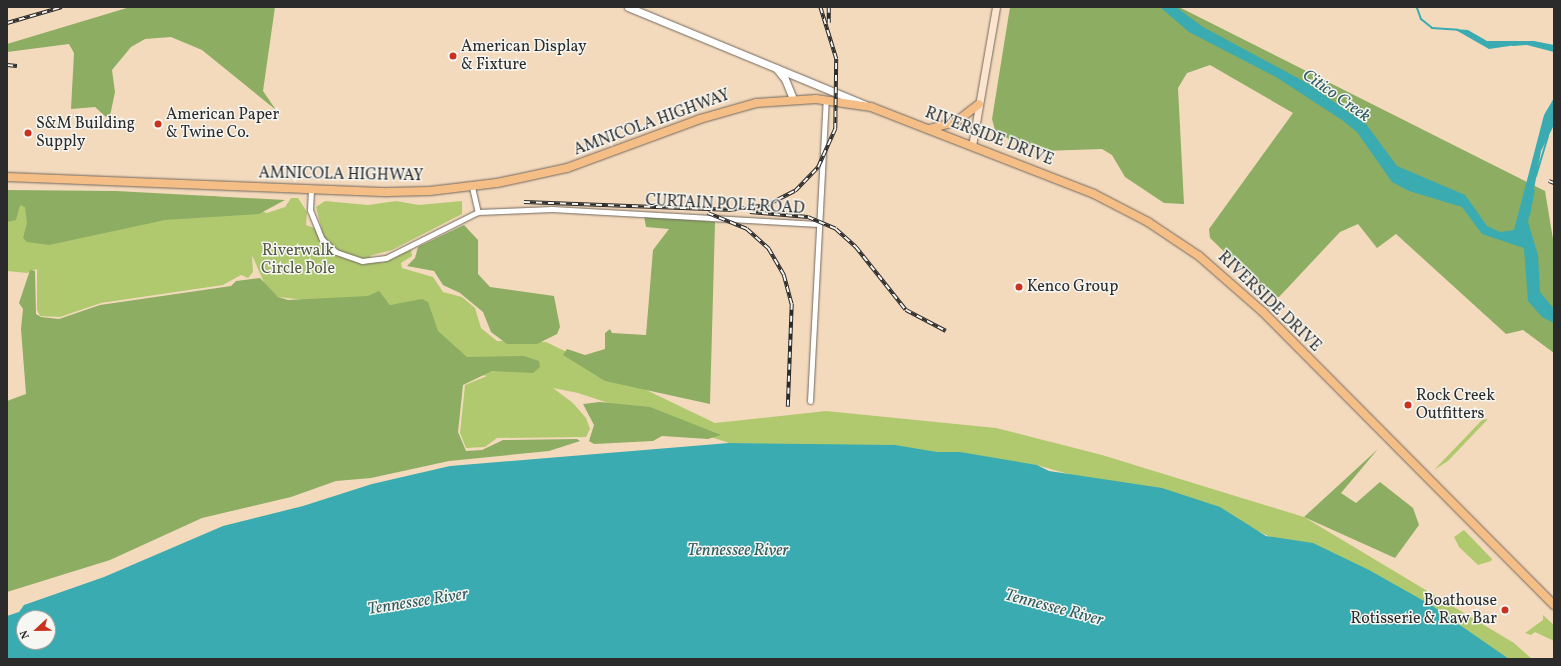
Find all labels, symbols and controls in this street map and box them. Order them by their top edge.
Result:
place label: American Display & Fixture [461,37,587,75]
marker: American Display & Fixture [448,51,458,61]
water label: Citico Creek [1298,65,1374,127]
street label: AMNICOLA HIGHWAY [571,86,733,160]
street label: RIVERSIDE DRIVE [922,104,1056,170]
place label: American Paper & Twine Co. [166,105,279,143]
place label: S&M Building Supply [36,114,135,152]
marker: American Paper & Twine Co. [153,119,163,129]
marker: S&M Building Supply [23,128,33,138]
street label: AMNICOLA HIGHWAY [258,164,424,186]
street label: CURTAIN POLE ROAD [645,191,805,219]
park label: Riverwalk Circle Pole [261,241,335,279]
street label: RIVERSIDE DRIVE [1213,248,1325,356]
place label: Kenco Group [1027,277,1118,297]
marker: Kenco Group [1014,282,1024,292]
place label: Rock Creek Outfitters [1416,386,1495,424]
marker: Rock Creek Outfitters [1403,400,1413,410]
water label: Tennessee River [687,541,789,561]
water label: Tennessee River [366,584,470,620]
water label: Tennessee River [1002,585,1106,631]
place label: Boathouse Rotisserie & Raw Bar [1350,591,1497,629]
marker: Boathouse Rotisserie & Raw Bar [1500,605,1510,615]
north arrow [16,610,56,650]
text: N [17,628,34,641]

